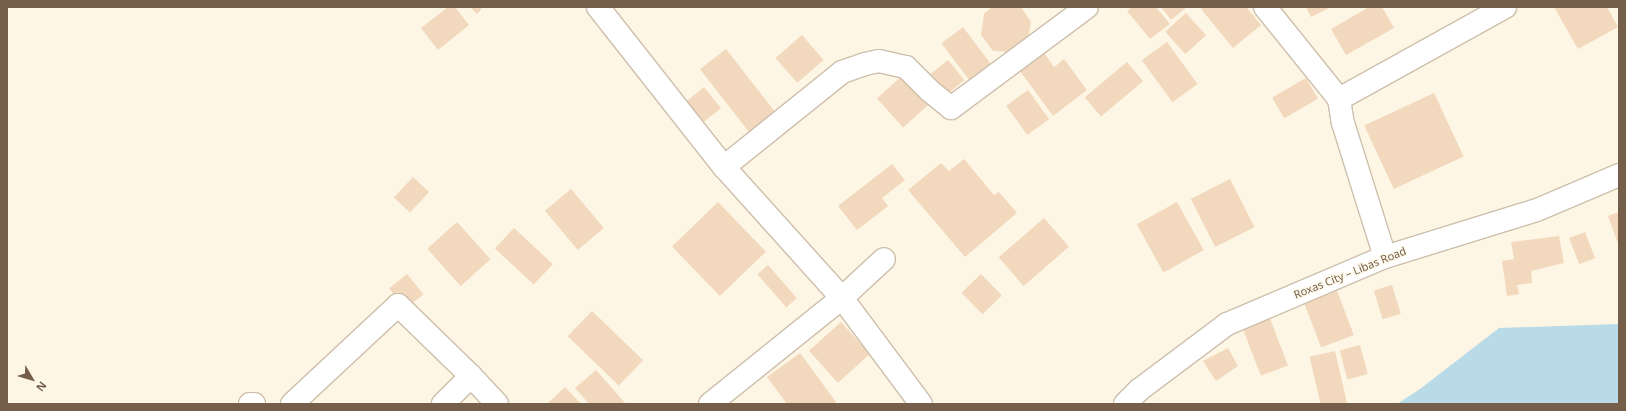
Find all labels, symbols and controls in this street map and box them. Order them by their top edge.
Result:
street label: Roxas City – Libas Road [1292,244,1408,302]
north arrow [12,359,52,399]
text: N [33,379,51,395]

